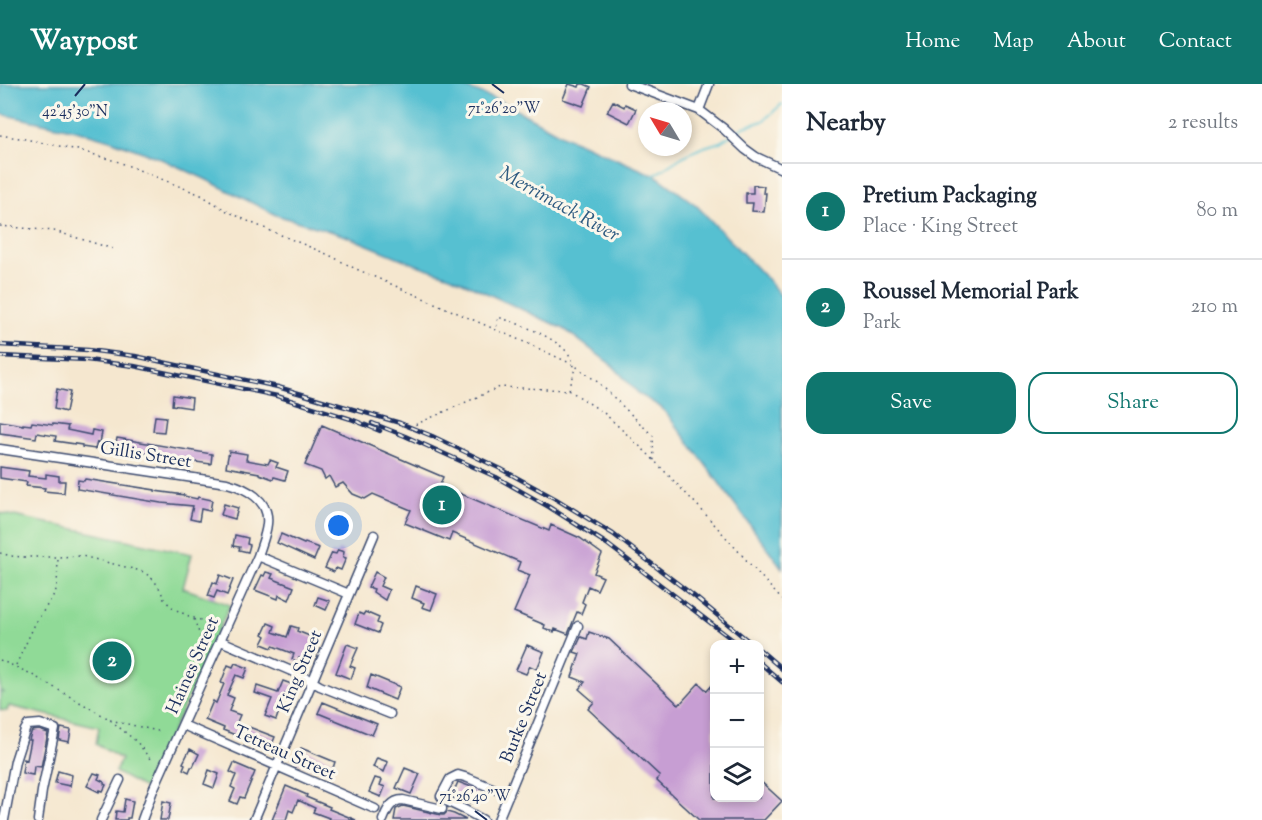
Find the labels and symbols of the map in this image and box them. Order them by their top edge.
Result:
text: 71°26'20"W [468,99,540,120]
text: 42°45'30"N [42,102,108,123]
north arrow [638,102,692,156]
water label: Merrimack River [493,160,624,250]
street label: Gillis Street [98,436,193,476]
pin: 1 [422,482,462,528]
your location [324,511,353,540]
street label: Haines Street [161,613,227,719]
street label: King Street [272,626,330,717]
pin: 2 [92,638,132,684]
street label: Burke Street [495,668,555,767]
street label: Tetreau Street [229,720,339,788]
text: 71°26'40"W [439,787,511,808]

